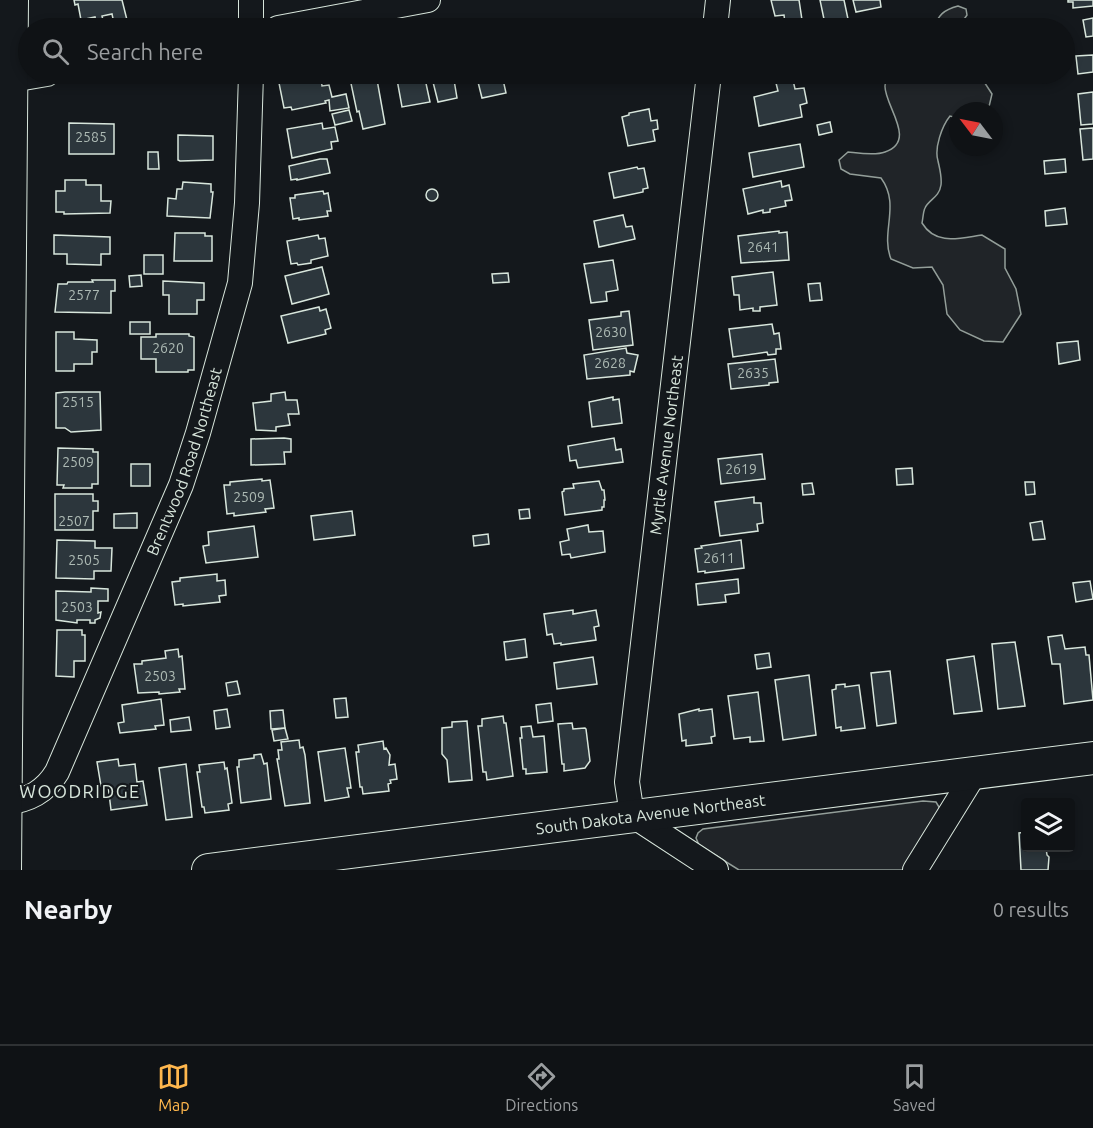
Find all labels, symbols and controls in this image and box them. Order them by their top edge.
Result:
search box [18,18,1075,84]
icon: search [39,35,72,68]
text: Search here [87,39,203,64]
north arrow [949,102,1003,156]
house number: 2585 [75,129,107,145]
house number: 2641 [747,239,779,255]
house number: 2577 [68,287,100,303]
house number: 2630 [595,324,627,340]
house number: 2620 [152,340,184,356]
street label: Myrtle Avenue Northeast [646,353,686,536]
house number: 2628 [594,355,626,371]
street label: Brentwood Road Northeast [143,365,225,558]
house number: 2635 [737,365,769,381]
house number: 2515 [62,394,94,410]
house number: 2509 [62,454,94,470]
house number: 2619 [725,461,757,477]
house number: 2509 [233,489,265,505]
house number: 2507 [58,513,90,529]
house number: 2611 [703,550,735,566]
house number: 2505 [68,552,100,568]
house number: 2503 [61,599,93,615]
house number: 2503 [144,668,176,684]
district label: WOODRIDGE [19,781,141,801]
street label: South Dakota Avenue Northeast [535,790,767,837]
map controls [1021,798,1075,852]
button: layers [1021,798,1075,852]
text: Nearby [24,895,112,924]
text: 0 results [993,898,1069,921]
tab: Map [157,1060,190,1114]
tab: Directions [505,1060,578,1114]
tab: Saved [893,1060,936,1114]

